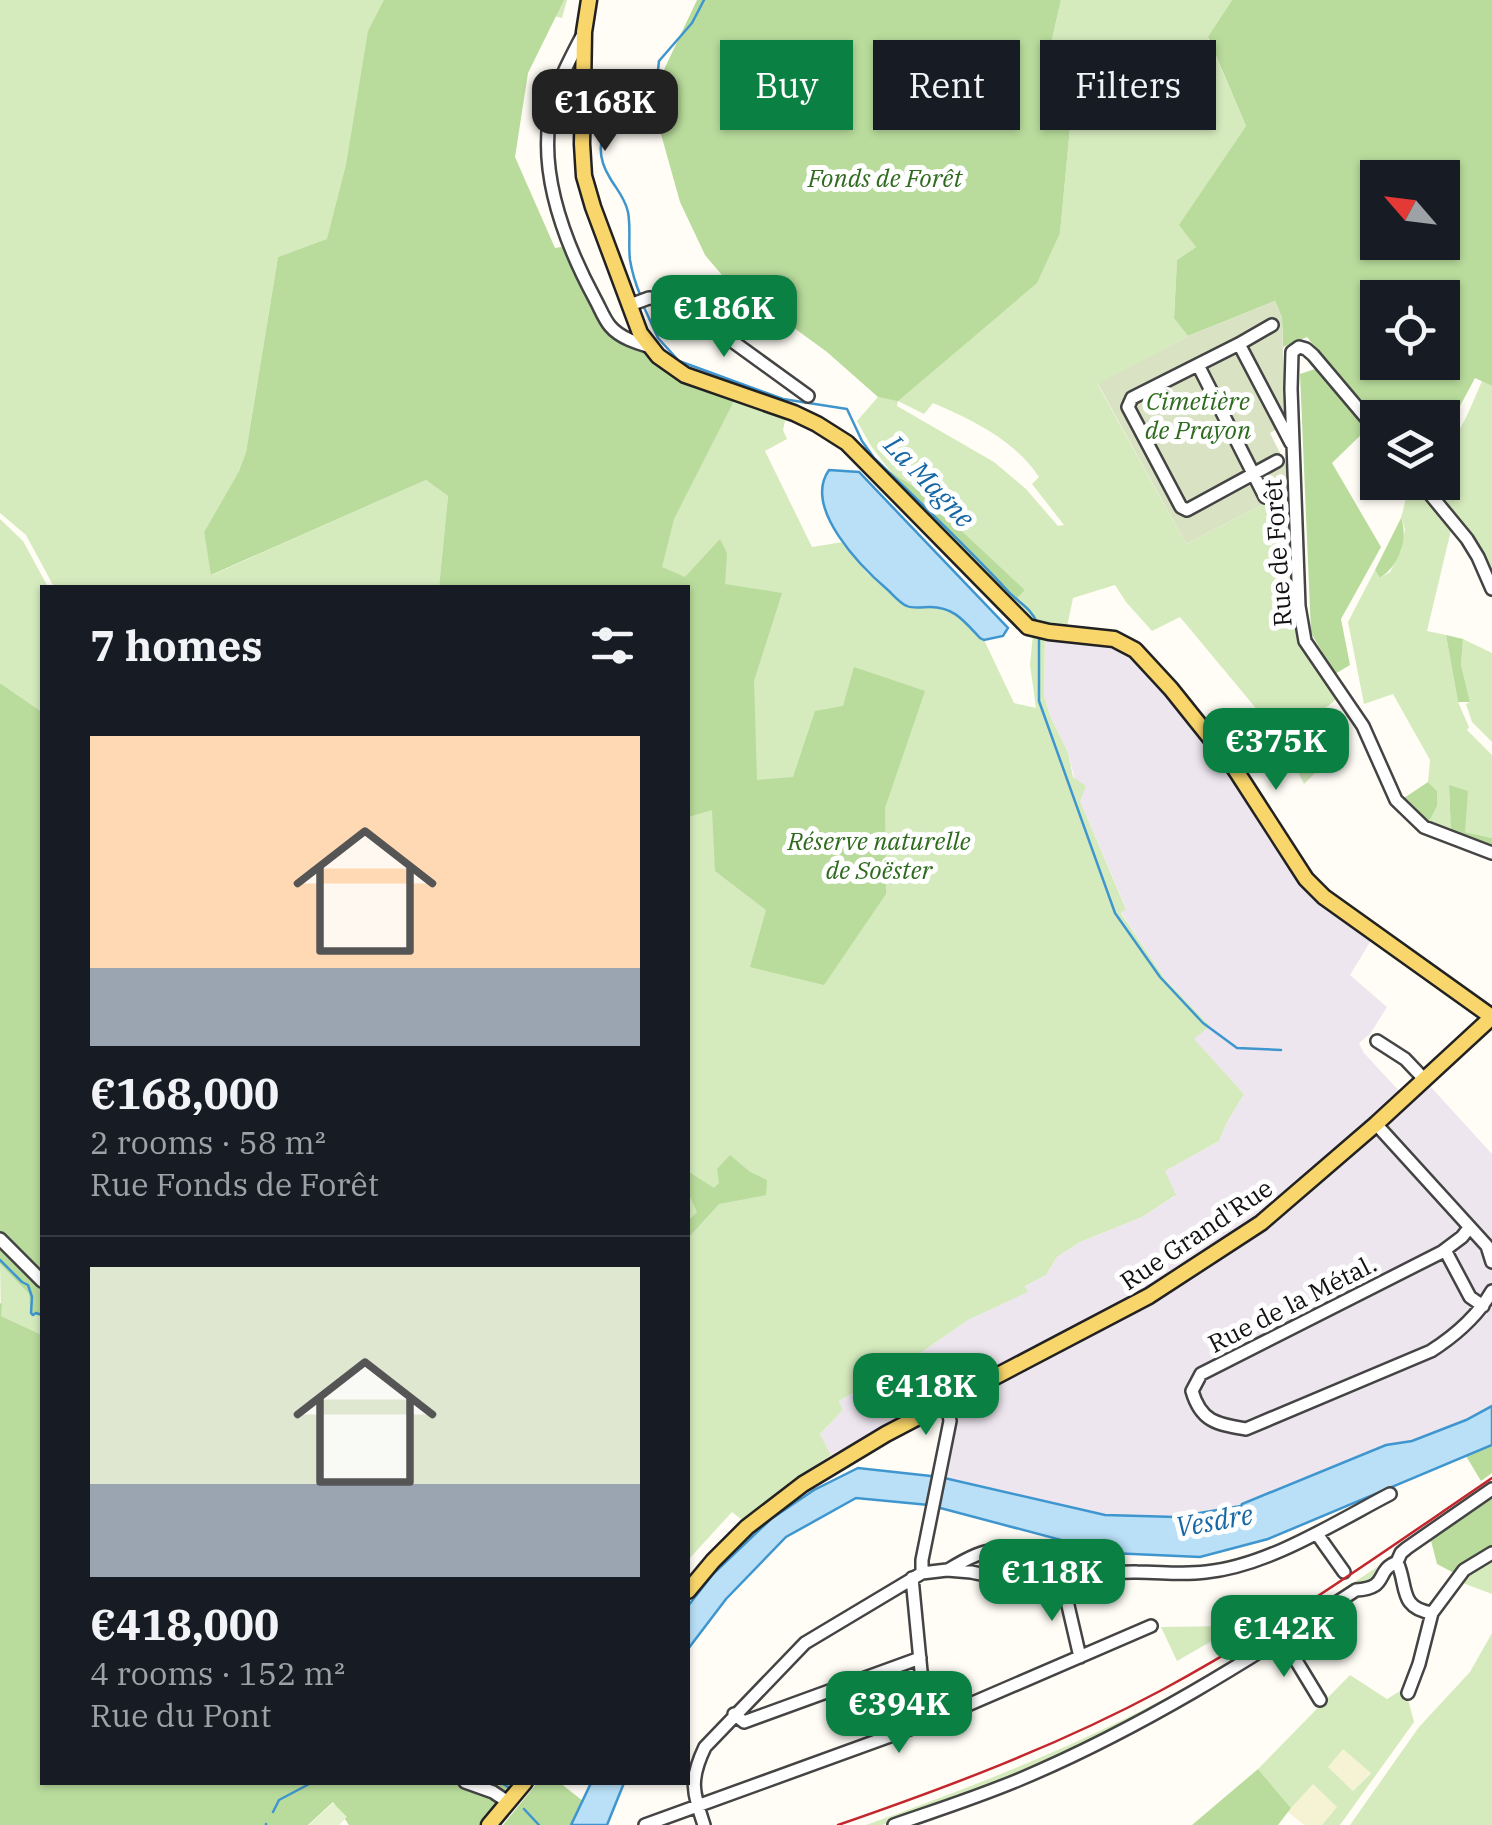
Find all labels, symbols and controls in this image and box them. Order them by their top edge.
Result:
chip: Buy [720,40,853,130]
chip: Rent [873,40,1020,130]
chip: Filters [1040,40,1216,130]
pin: €168K [535,69,675,154]
text: €168K [554,80,656,122]
north arrow [1360,160,1460,260]
map controls [1360,160,1460,500]
park label: Fonds de Forêt [807,161,963,194]
pin: €186K [654,275,794,360]
button: locate [1360,280,1460,380]
text: €186K [673,286,775,328]
park label: Cimetière de Prayon [1145,384,1251,446]
button: layers [1360,400,1460,500]
water label: La Magne [876,426,984,536]
street label: Rue de Forêt [1255,478,1299,628]
text: 7 homes [90,618,263,673]
icon: filters [585,618,640,673]
pin: €375K [1206,708,1346,793]
text: €375K [1225,719,1327,761]
icon: home [275,801,455,981]
park label: Réserve naturelle de Soëster [786,824,971,886]
text: €168,000 [90,1066,279,1121]
text: 2 rooms · 58 m² [90,1121,326,1163]
text: Rue Fonds de Forêt [90,1163,379,1205]
street label: Rue Grand'Rue [1113,1171,1279,1297]
street label: Rue de la Métal. [1202,1246,1382,1360]
icon: home [275,1332,455,1512]
pin: €418K [856,1353,996,1438]
text: €418K [875,1364,977,1406]
water label: Vesdre [1172,1495,1256,1545]
pin: €118K [982,1539,1122,1624]
text: €118K [1001,1550,1103,1592]
pin: €142K [1214,1595,1354,1680]
text: €418,000 [90,1597,279,1652]
text: €142K [1233,1606,1335,1648]
text: 4 rooms · 152 m² [90,1652,345,1694]
pin: €394K [829,1671,969,1756]
text: €394K [848,1682,950,1724]
text: Rue du Pont [90,1694,272,1736]

